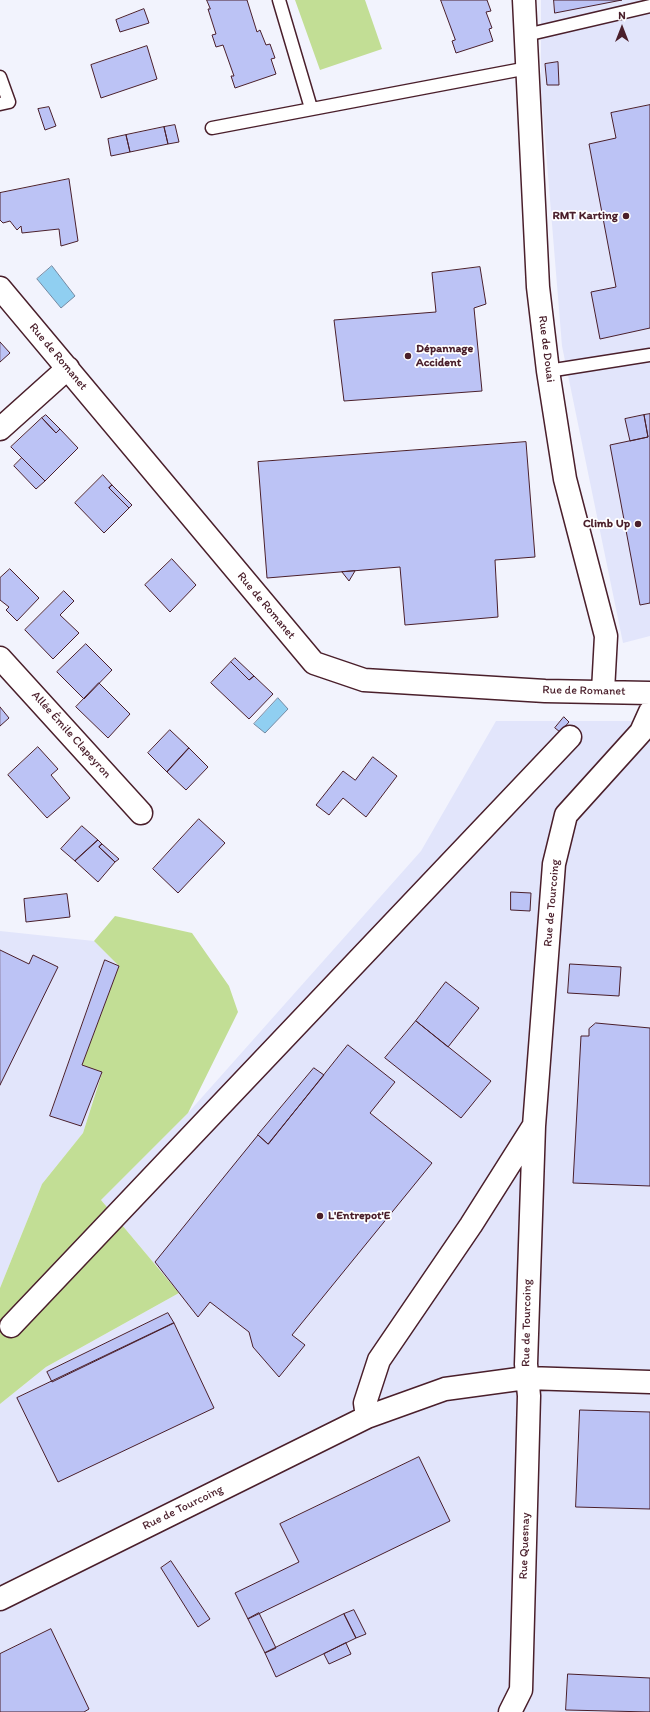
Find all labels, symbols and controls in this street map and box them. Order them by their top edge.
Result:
north arrow [602,8,642,48]
text: N [618,9,626,22]
place label: RMT Karting [552,209,618,223]
marker: RMT Karting [621,211,631,221]
street label: Rue de Douai [535,315,557,383]
street label: Rue de Romanet [26,320,90,394]
place label: Dépannage Accident [416,342,473,370]
marker: Dépannage Accident [403,351,413,361]
place label: Climb Up [583,517,630,531]
marker: Climb Up [633,519,643,529]
street label: Rue de Romanet [234,569,298,643]
street label: Rue de Romanet [542,683,626,699]
street label: Allée Émile Clapeyron [28,689,114,781]
street label: Rue de Tourcoing [541,859,563,947]
place label: L'Entrepot'E [328,1209,390,1223]
marker: L'Entrepot'E [315,1211,325,1221]
street label: Rue de Tourcoing [519,1279,535,1367]
street label: Rue de Tourcoing [140,1482,226,1534]
street label: Rue Quesnay [517,1512,533,1580]

